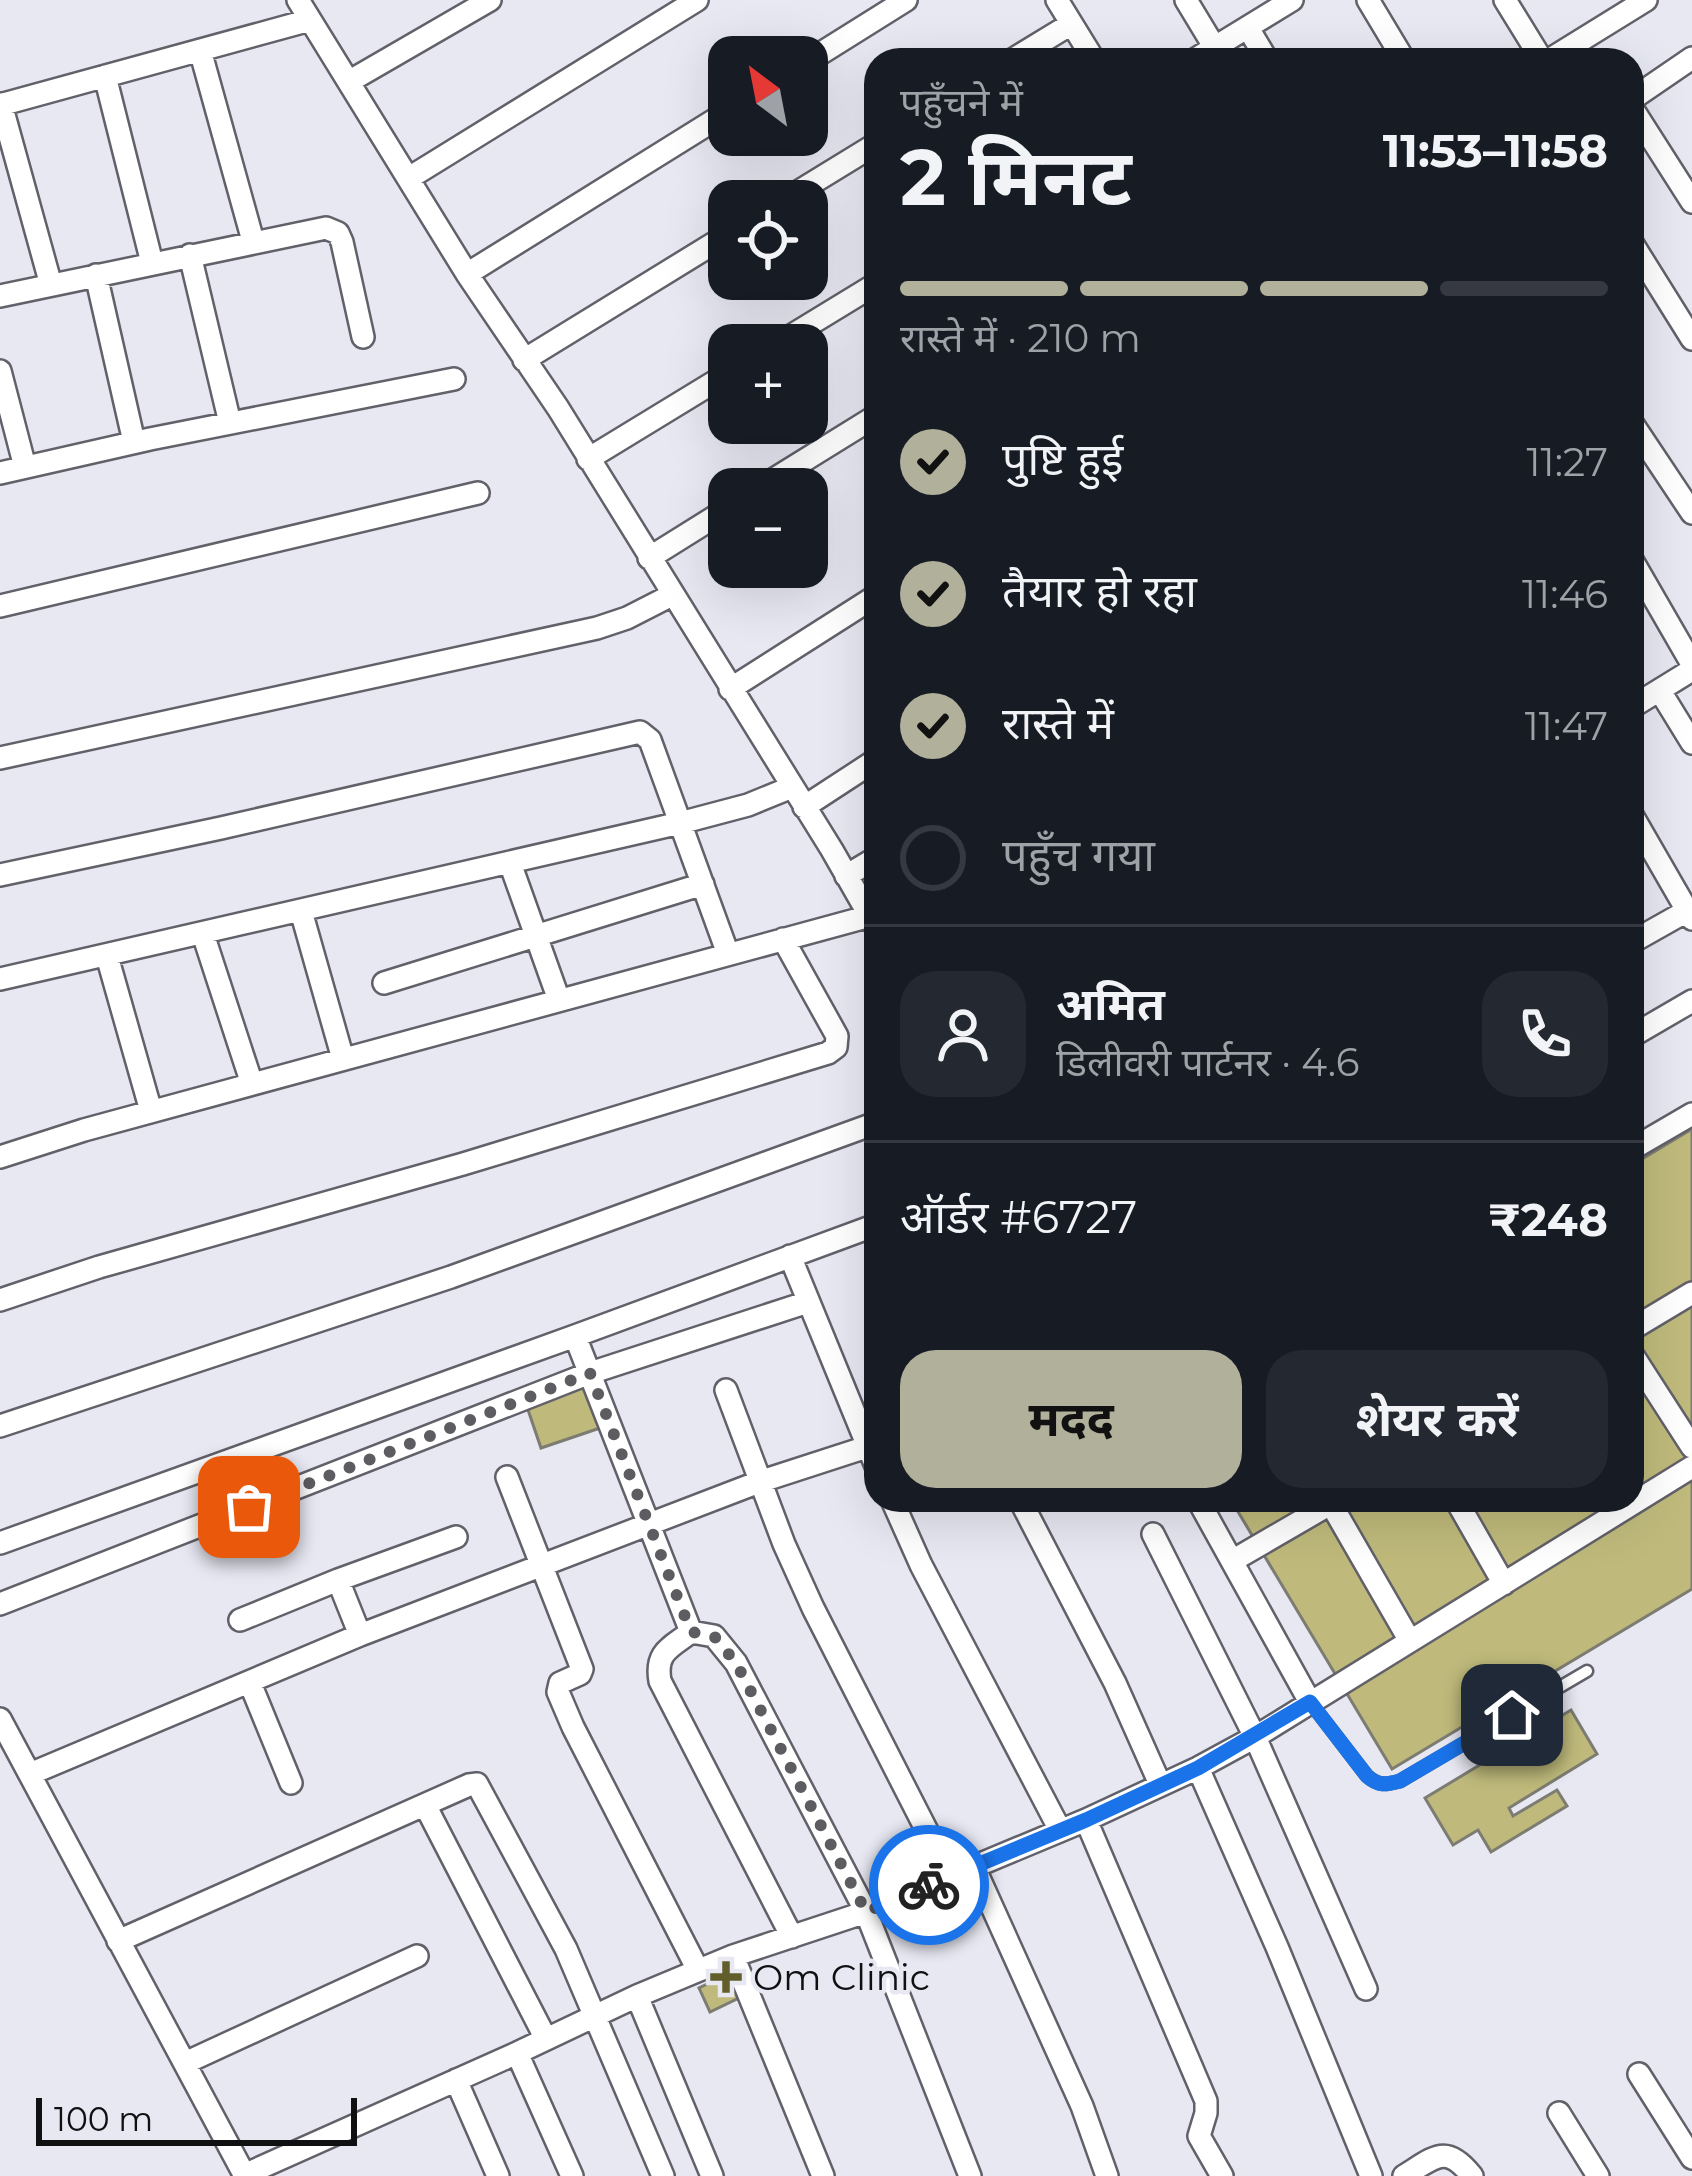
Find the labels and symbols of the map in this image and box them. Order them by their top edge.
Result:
north arrow [708,36,828,156]
pin [198,1456,300,1558]
pin [1461,1664,1563,1766]
courier [869,1825,989,1945]
place label: Om Clinic [753,1955,930,1999]
marker: Om Clinic [710,1961,742,1993]
scale bar [36,2092,357,2145]

